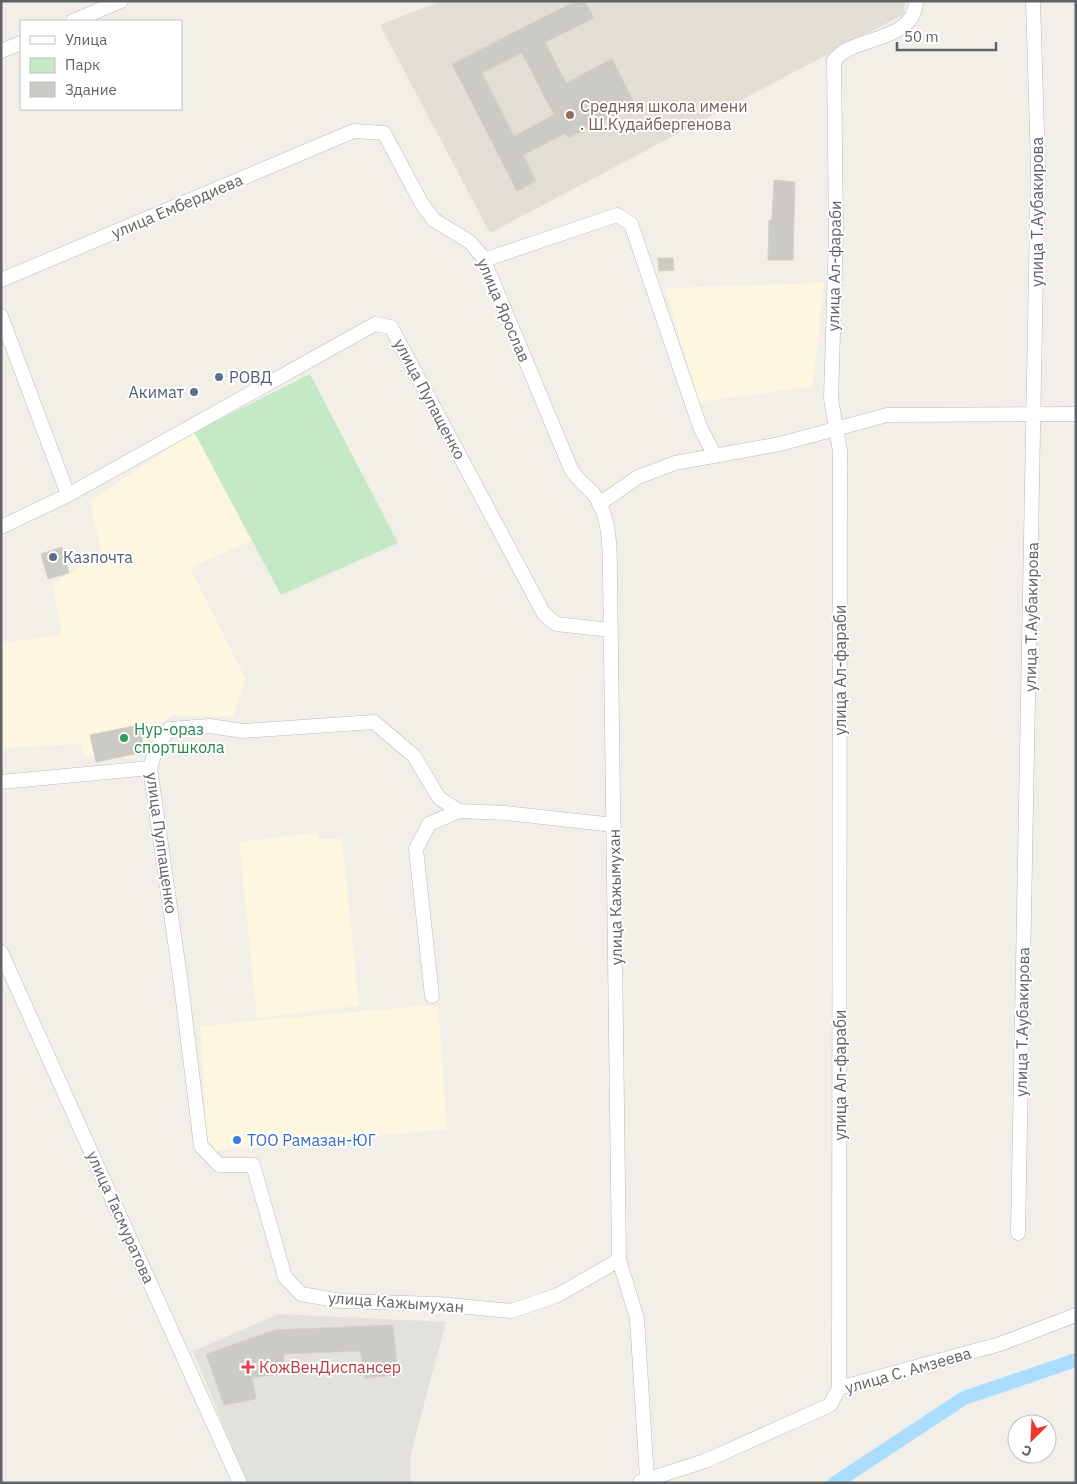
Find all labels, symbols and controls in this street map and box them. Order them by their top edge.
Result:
legend [20,20,182,110]
scale bar [897,20,996,52]
text: 50 m [904,27,939,46]
text: Улица [65,30,107,49]
text: Парк [65,55,100,74]
text: Здание [65,80,117,99]
place label: Средняя школа имени . Ш.Кудайбергенова [580,96,748,134]
marker: Средняя школа имени . Ш.Кудайбергенова [564,109,576,121]
street label: улица Т.Аубакирова [1027,137,1047,287]
street label: улица Ембердиева [108,169,246,243]
street label: улица Ал-фараби [823,200,845,332]
street label: улица Ярослав [473,255,535,365]
street label: улица Пупащенко [390,335,470,463]
place label: РОВД [229,367,272,387]
marker: РОВД [213,371,225,383]
place label: Акимат [129,382,184,402]
marker: Акимат [188,386,200,398]
street label: улица Т.Аубакирова [1020,541,1042,692]
place label: Казпочта [63,547,133,567]
marker: Казпочта [47,551,59,563]
street label: улица Ал-фараби [830,605,850,735]
place label: Нур-ораз спортшкола [134,719,225,757]
marker: Нур-ораз спортшкола [118,732,130,744]
street label: улица Пулпащенко [142,771,182,915]
street label: улица Кажымухан [604,829,626,965]
street label: улица Т.Аубакирова [1011,946,1033,1097]
street label: улица Ал-фараби [830,1010,850,1140]
place label: ТОО Рамазан-ЮГ [247,1130,376,1150]
marker: ТОО Рамазан-ЮГ [231,1134,243,1146]
street label: улица Тасмуратова [83,1148,159,1287]
street label: улица Кажымухан [327,1287,465,1317]
street label: улица С. Амзеева [843,1342,974,1398]
place label: КожВенДиспансер [259,1357,401,1377]
marker: КожВенДиспансер [241,1360,255,1374]
north arrow [1007,1414,1057,1464]
text: С [1019,1441,1035,1461]

